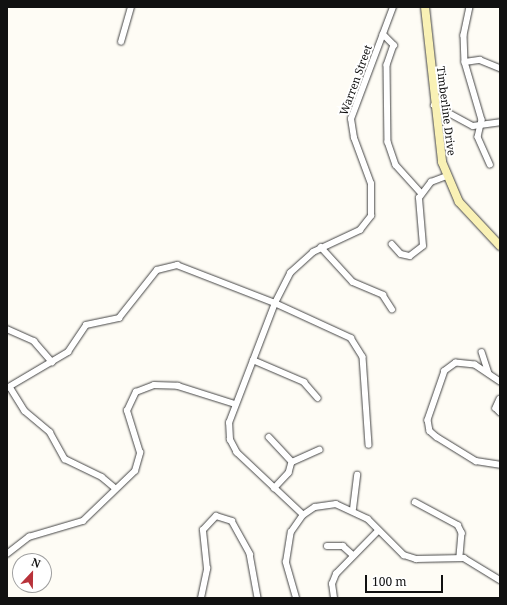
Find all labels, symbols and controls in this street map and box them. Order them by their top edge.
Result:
street label: Warren Street [337,43,375,117]
street label: Timberline Drive [434,65,458,157]
north arrow [12,553,52,593]
text: N [29,554,43,571]
scale bar [367,567,445,593]
text: 100 m [372,573,407,590]

